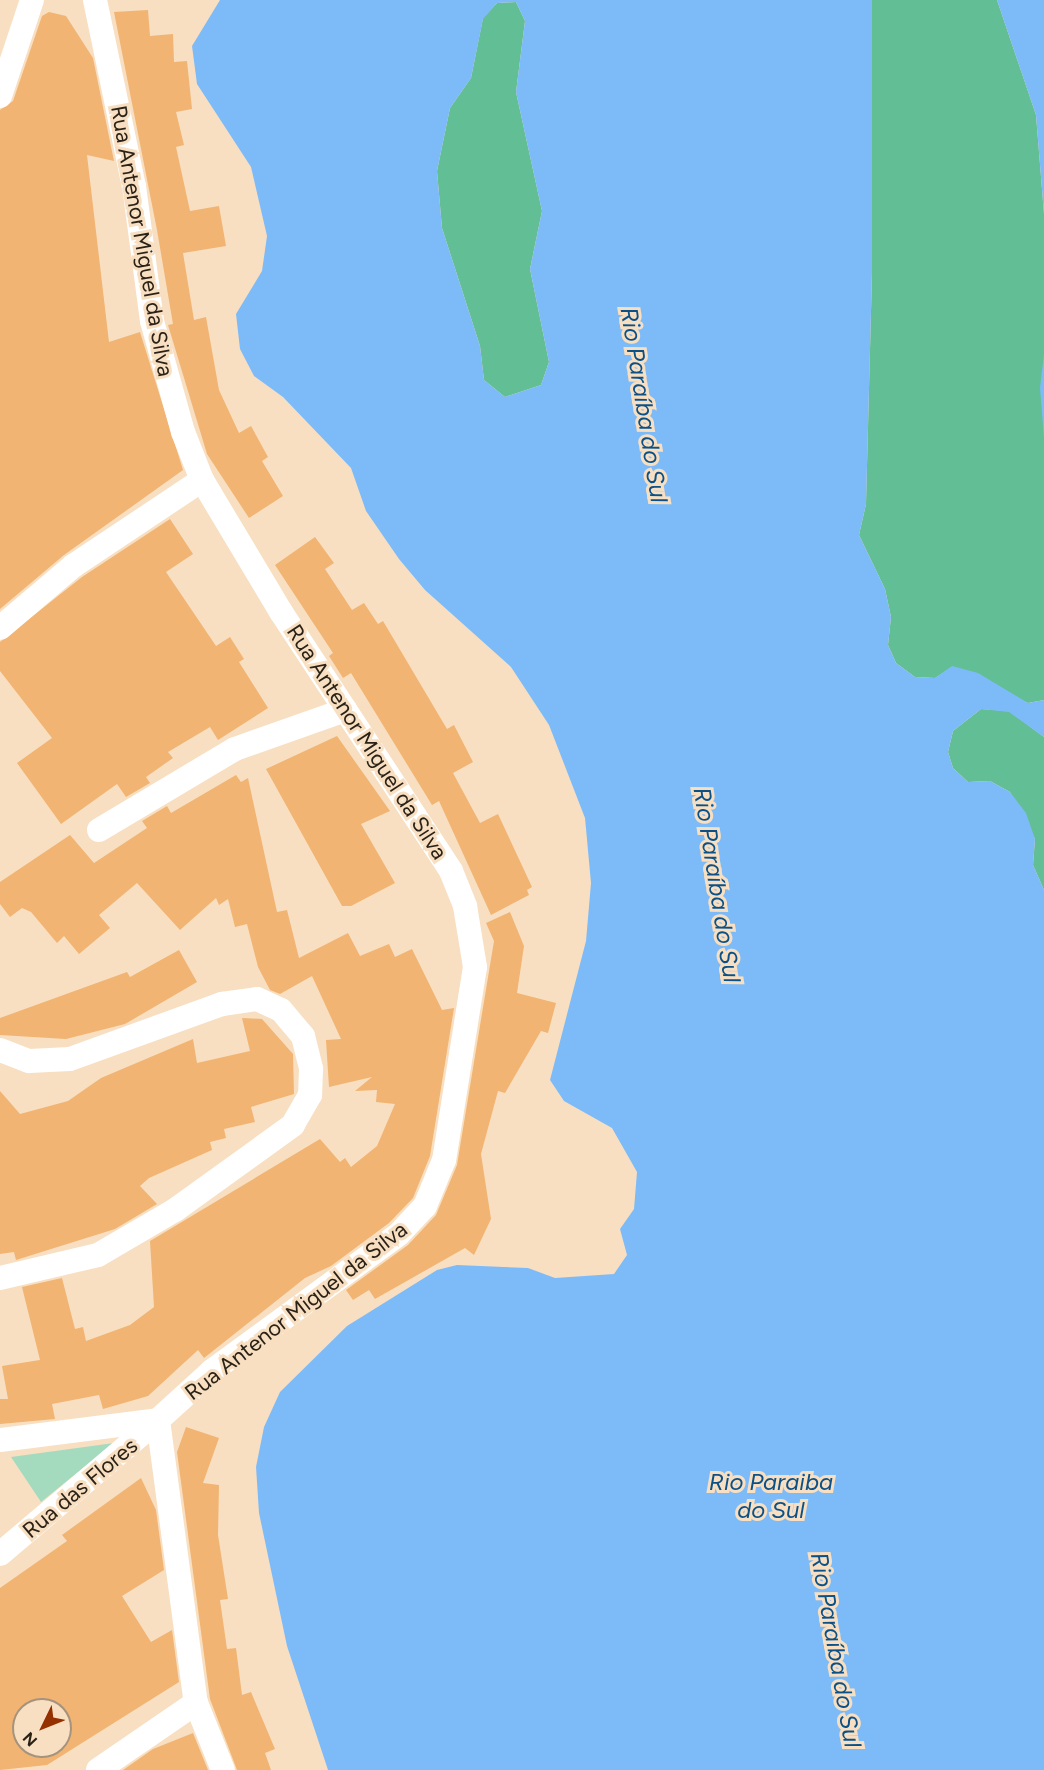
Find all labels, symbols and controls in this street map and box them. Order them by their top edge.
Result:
street label: Rua Antenor Miguel da Silva [105,103,179,379]
water label: Rio Paraíba do Sul [614,305,674,505]
street label: Rua Antenor Miguel da Silva [281,620,453,864]
water label: Rio Paraíba do Sul [687,785,747,985]
street label: Rua Antenor Miguel da Silva [180,1216,412,1406]
street label: Rua das Flores [17,1432,143,1544]
water label: Rio Paraiba do Sul [709,1468,833,1524]
water label: Rio Paraíba do Sul [805,1550,867,1750]
north arrow [12,1698,72,1758]
text: N [19,1728,41,1750]

